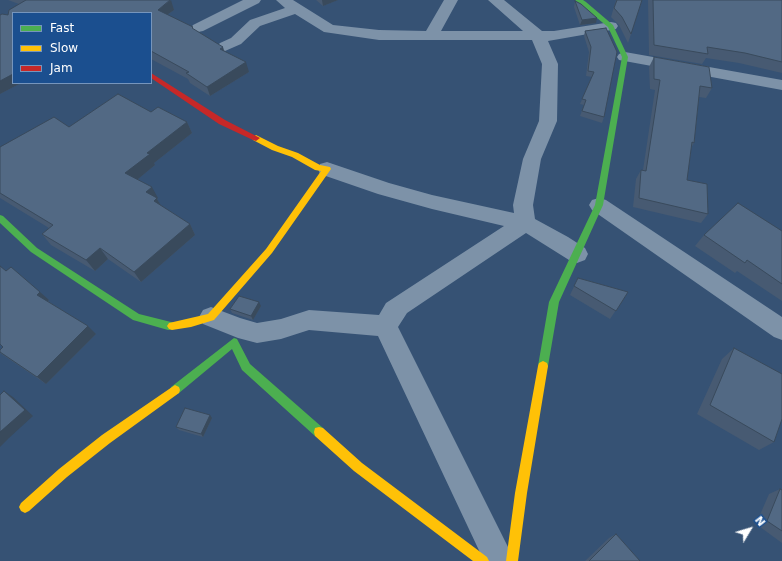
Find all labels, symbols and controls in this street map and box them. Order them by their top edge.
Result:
legend [12,12,152,84]
text: Fast [50,21,74,35]
text: Slow [50,41,78,55]
text: Jam [50,61,73,75]
north arrow [730,509,770,549]
text: N [752,514,768,529]

